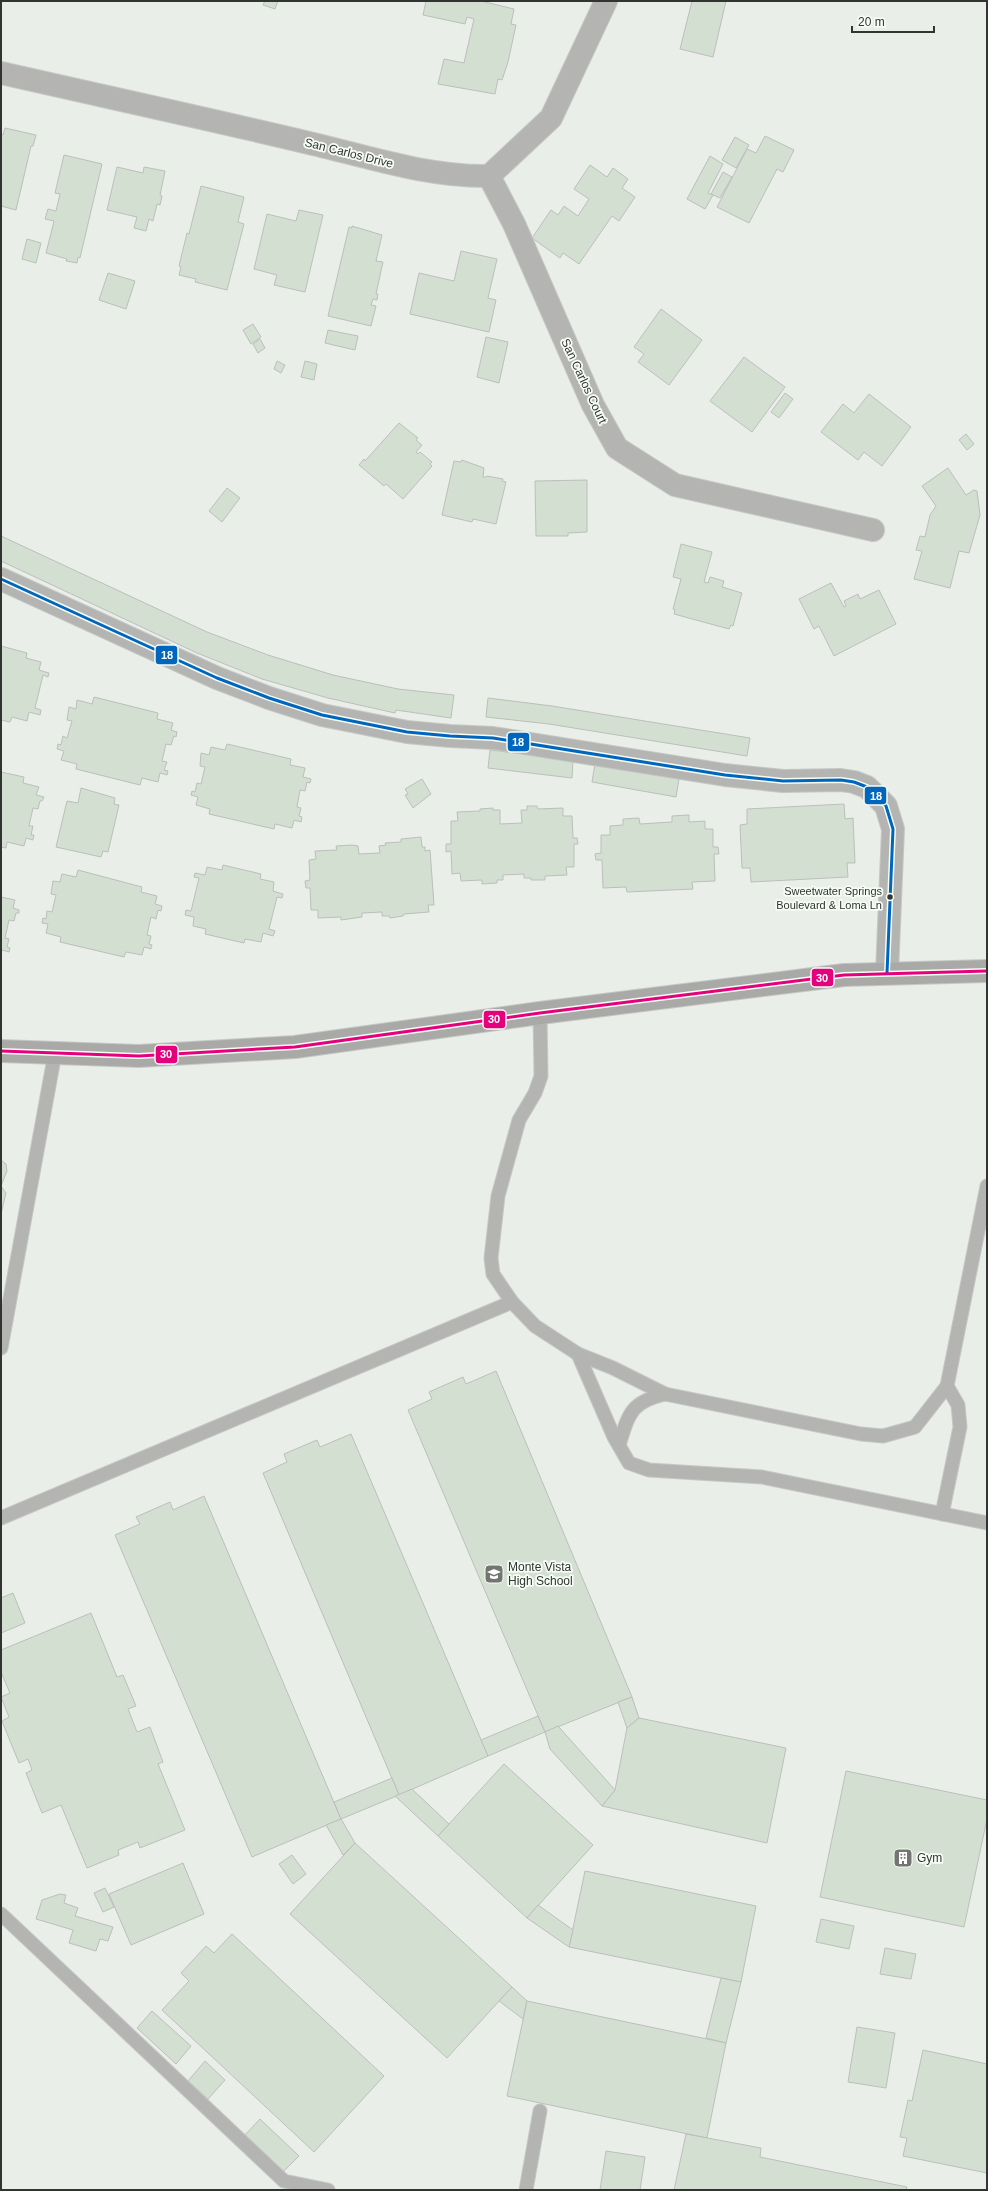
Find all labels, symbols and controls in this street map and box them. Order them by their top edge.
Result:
scale bar [852,8,934,34]
text: 20 m [858,15,885,29]
street label: San Carlos Drive [303,135,395,171]
street label: San Carlos Court [558,336,610,426]
line badge: 18 [155,645,178,665]
text: 18 [161,649,173,661]
line badge: 18 [507,732,530,752]
text: 18 [512,736,524,748]
line badge: 18 [864,786,887,805]
text: 18 [870,790,882,802]
place label: Sweetwater Springs Boulevard & Loma Ln [776,885,882,911]
marker: Sweetwater Springs Boulevard & Loma Ln [885,892,895,902]
line badge: 30 [811,968,834,987]
text: 30 [816,972,828,984]
line badge: 30 [483,1010,506,1029]
text: 30 [488,1013,500,1025]
line badge: 30 [155,1045,178,1064]
text: 30 [160,1048,172,1060]
place label: Monte Vista High School [508,1560,573,1588]
school or university icon: Monte Vista High School [483,1563,505,1585]
building icon: Gym [892,1847,914,1869]
place label: Gym [917,1851,942,1865]

